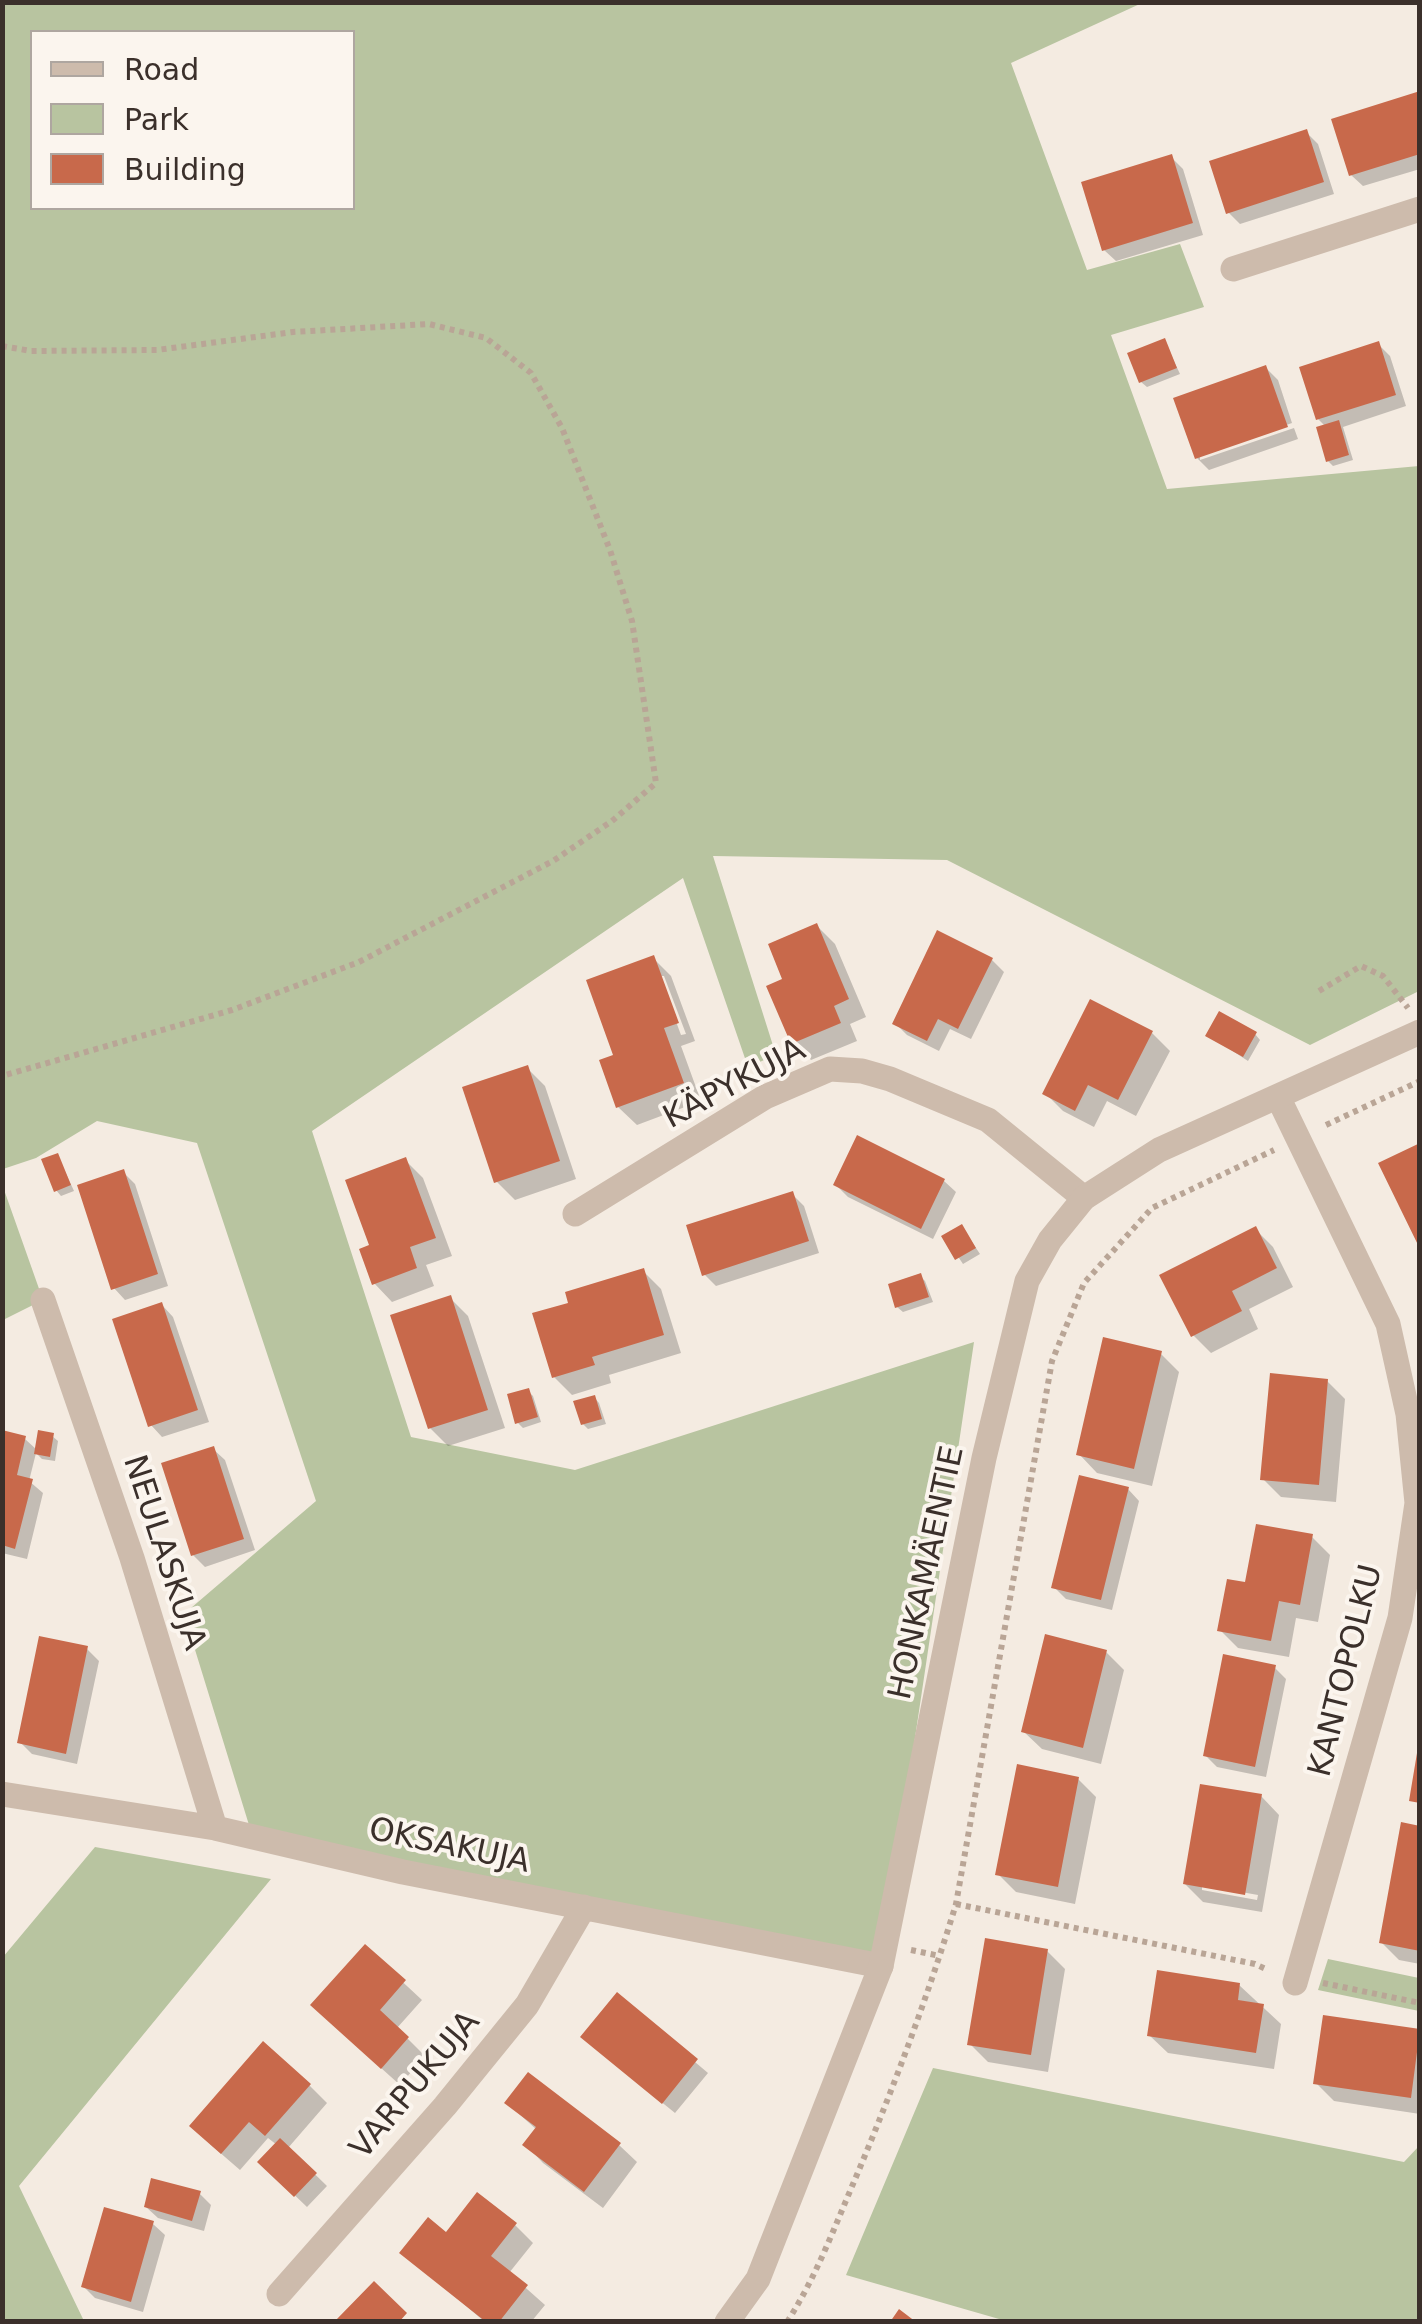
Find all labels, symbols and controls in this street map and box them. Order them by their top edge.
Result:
legend [30,30,355,210]
text: Road [124,52,199,87]
text: Park [124,102,189,137]
text: Building [124,152,246,187]
street label: KÄPYKUJA [658,1032,812,1138]
street label: HONKAMÄENTIE [882,1443,974,1703]
street label: NEULASKUJA [113,1451,213,1655]
street label: KANTOPOLKU [1302,1561,1392,1781]
street label: OKSAKUJA [365,1811,533,1883]
street label: VARPUKUJA [343,2004,489,2168]

